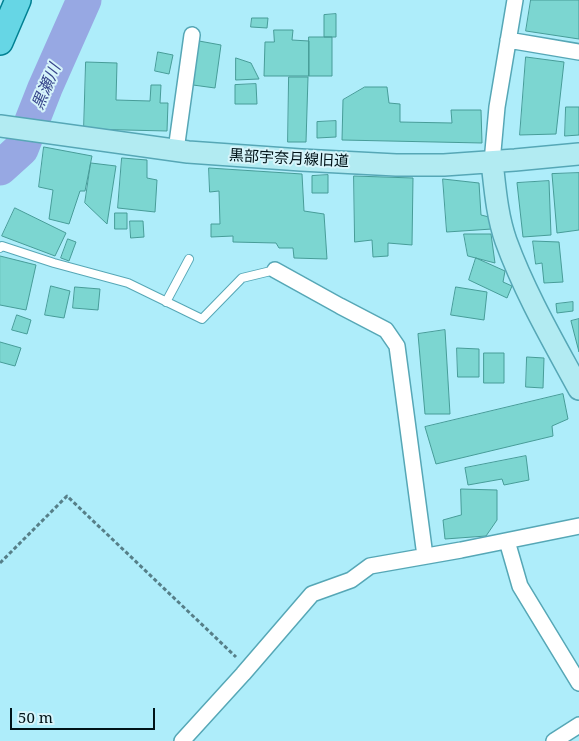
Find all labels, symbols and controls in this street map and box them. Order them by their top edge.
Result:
water label: 黒瀬川 [29,61,65,113]
street label: 黒部宇奈月線旧道 [229,147,349,171]
scale bar [12,698,158,730]
text: 50 m [18,707,53,727]

